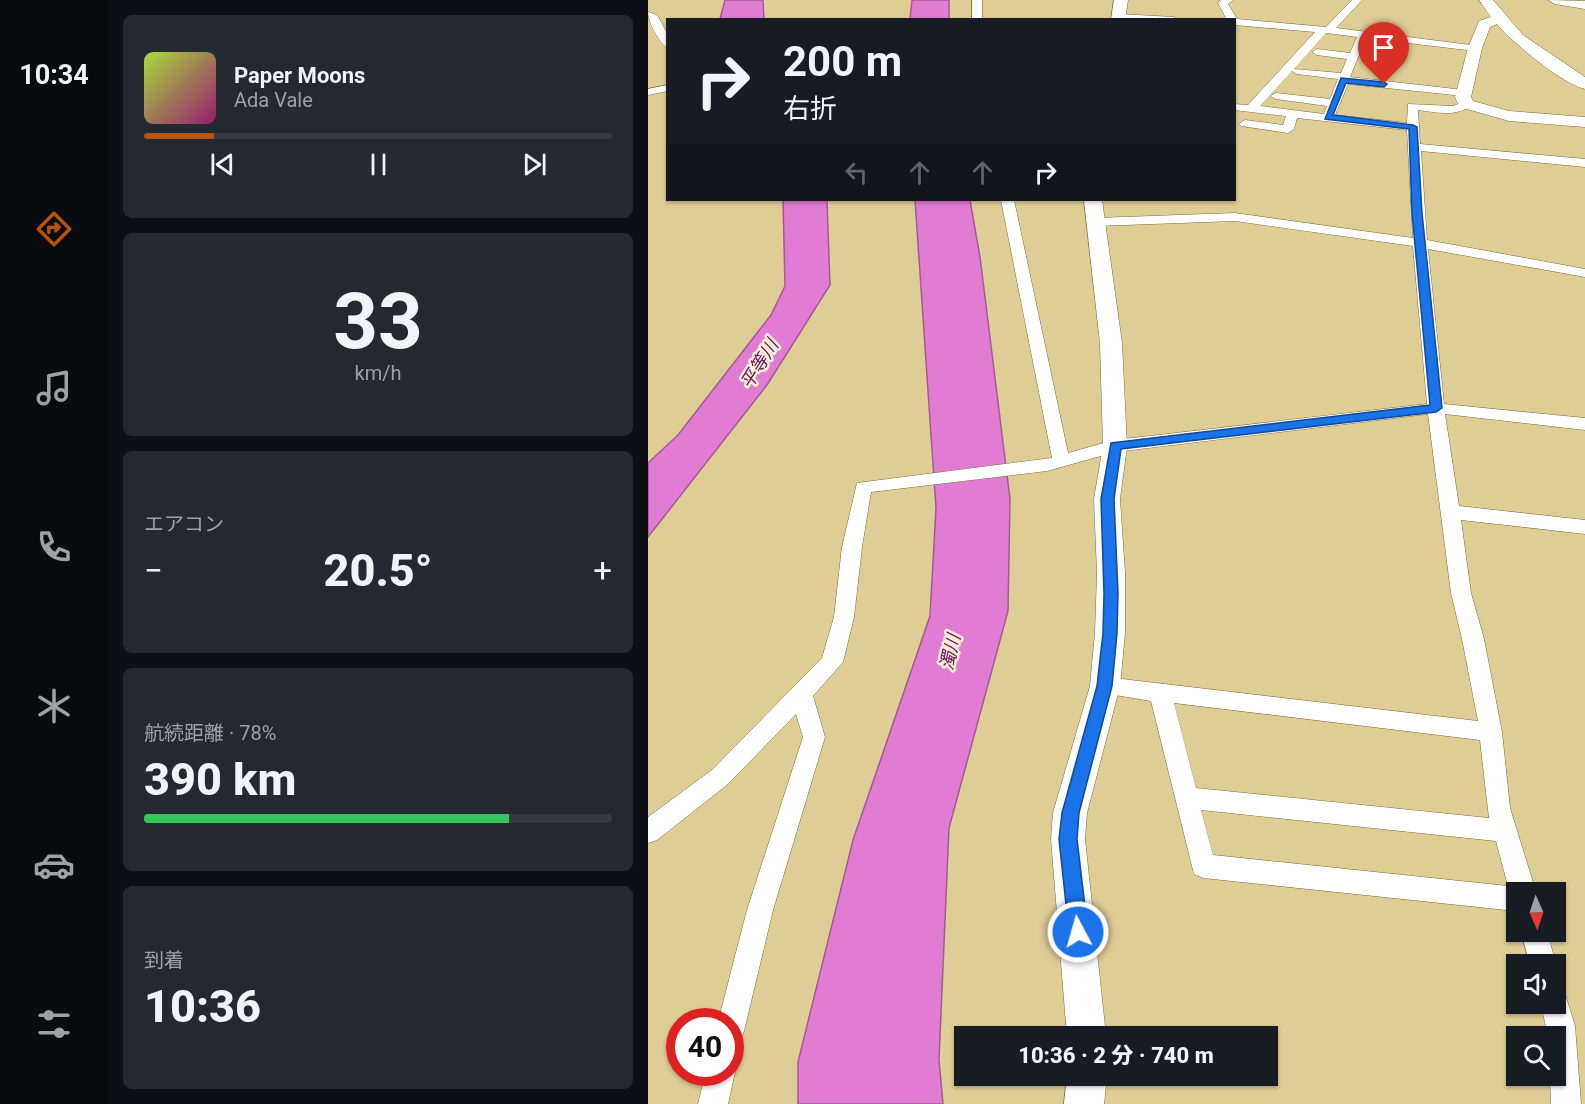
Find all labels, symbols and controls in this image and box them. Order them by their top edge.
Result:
pin [1358,22,1409,84]
icon: arrive [1367,31,1400,64]
text: 200 m [783,37,902,86]
icon: right [684,42,762,120]
text: 10:34 [19,59,89,91]
text: Paper Moons [234,63,365,88]
text: Ada Vale [234,88,313,112]
text: 右折 [783,93,837,125]
icon: previous [206,148,239,181]
icon: pause [362,148,395,181]
icon: next [518,148,551,181]
icon: left [840,156,873,189]
icon: ahead [903,156,936,189]
icon: ahead [966,156,999,189]
icon: right [1029,156,1062,189]
icon: directions [33,208,75,250]
text: 33 [333,276,423,367]
water label: 平等川 [736,334,783,392]
text: km/h [355,361,401,385]
icon: music [33,367,75,409]
text: エアコン [144,512,224,536]
icon: phone [33,526,75,568]
text: 20.5° [324,544,433,597]
text: − [144,551,163,590]
text: + [593,551,612,590]
water label: 濁川 [936,630,965,672]
icon: climate [33,685,75,727]
text: 航続距離 · 78% [144,721,276,745]
text: 390 km [144,753,296,806]
icon: car [33,844,75,886]
north arrow [1506,882,1566,942]
map controls [1506,882,1566,1086]
position arrow [1046,900,1110,964]
text: 到着 [144,948,184,972]
button: sound [1506,954,1566,1014]
text: 10:36 [144,980,261,1033]
icon: filters [33,1003,75,1045]
speed limit sign: 40 [666,1008,744,1086]
button: search [1506,1026,1566,1086]
text: 10:36 · 2 分 · 740 m [1018,1043,1214,1068]

